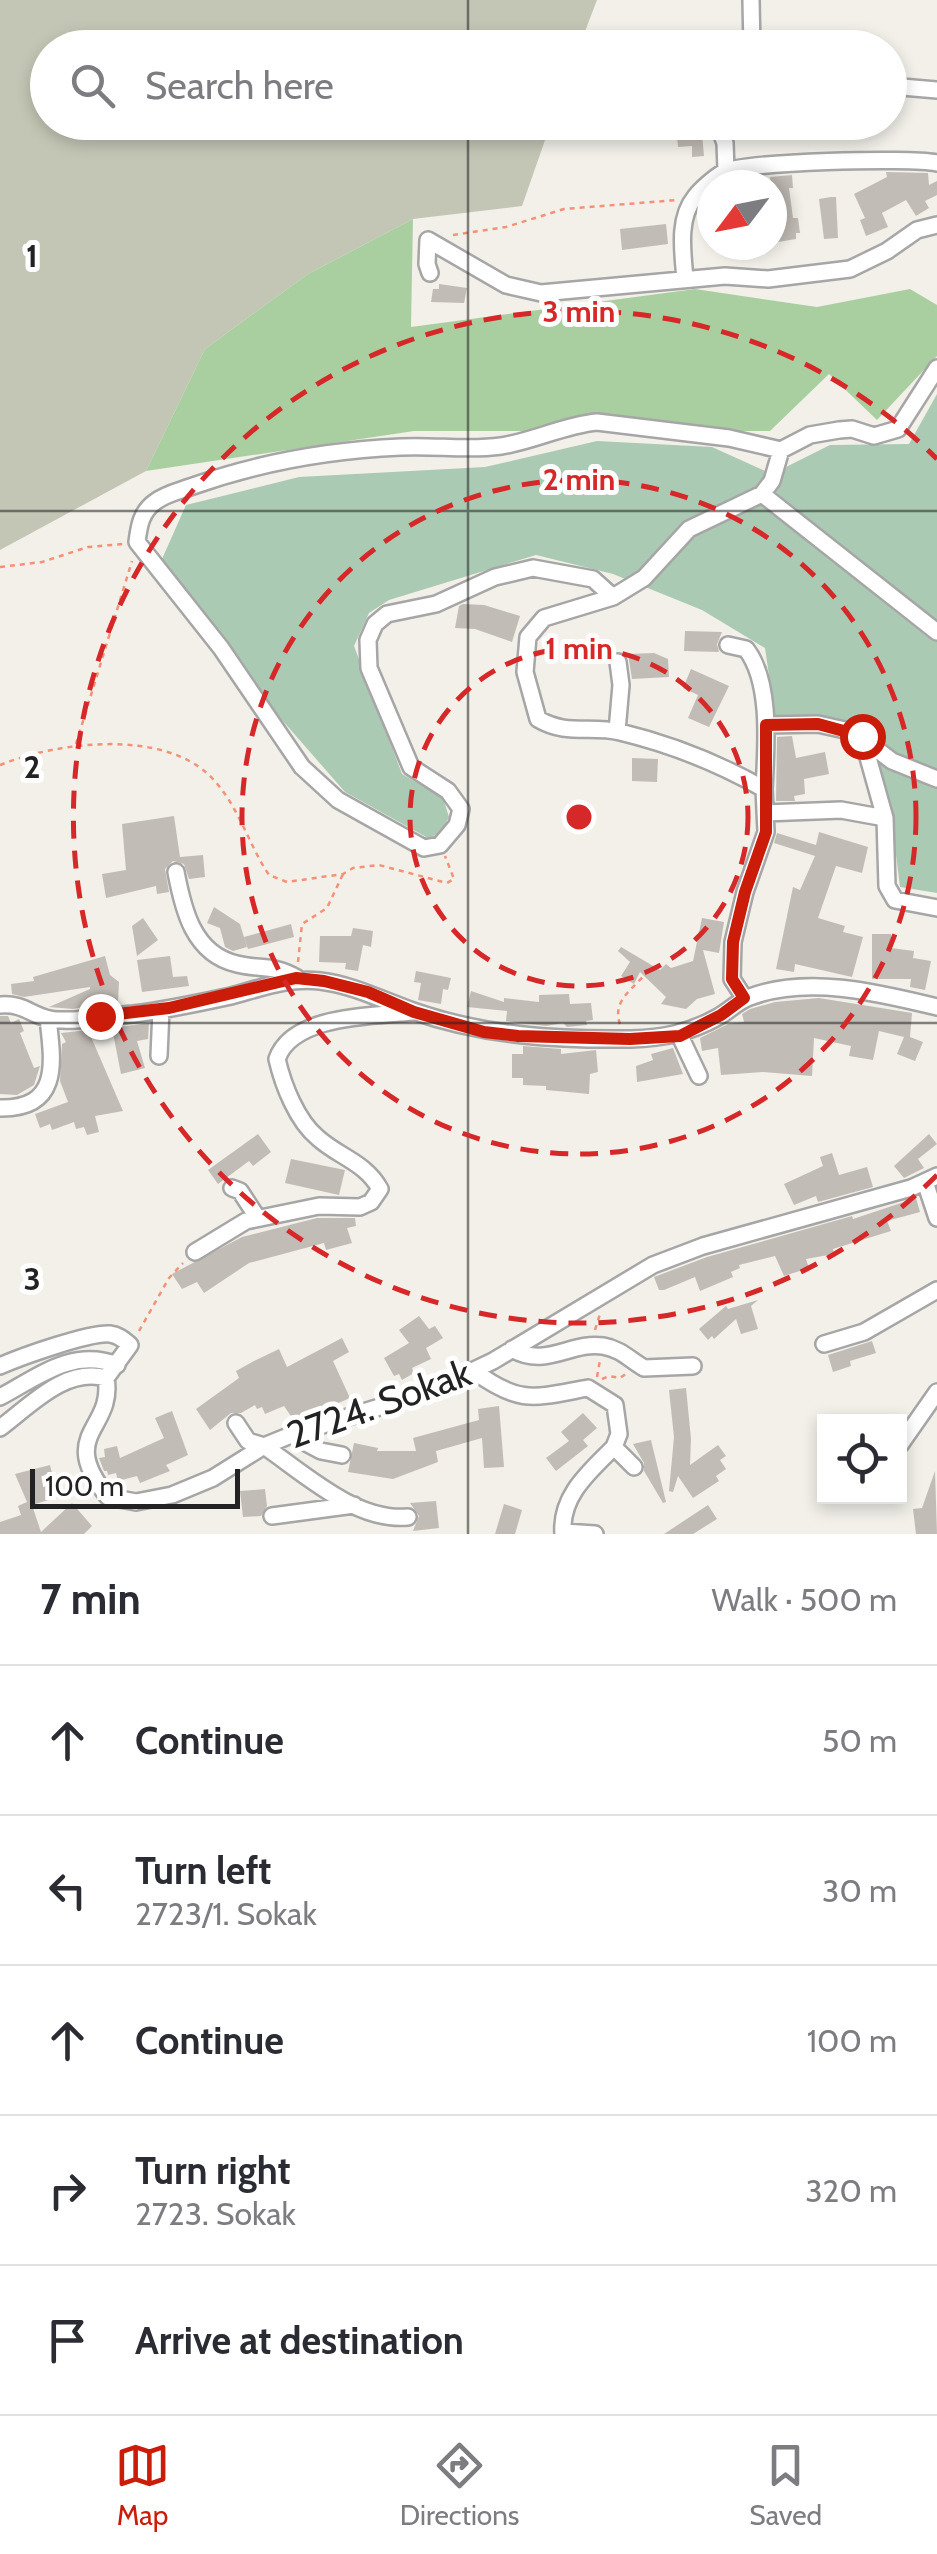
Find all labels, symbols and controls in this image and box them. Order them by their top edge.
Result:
search box [30,30,907,140]
icon: search [65,58,120,113]
text: Search here [145,62,334,109]
north arrow [697,170,787,260]
text: 1 [26,236,38,275]
text: 3 min [543,293,615,330]
text: 2 min [543,461,615,498]
text: 1 min [545,630,613,667]
route start [840,714,886,760]
text: 2 [24,747,40,786]
centre of rings [561,799,597,835]
route end [78,994,124,1040]
text: 3 [23,1259,41,1298]
street label: 2724. Sokak [281,1349,477,1458]
map controls [817,1414,907,1504]
button: locate [817,1414,907,1504]
scale bar [30,1464,240,1508]
text: 100 m [45,1469,124,1503]
text: 7 min [40,1573,141,1625]
text: Walk · 500 m [711,1580,897,1619]
icon: ahead [40,1713,95,1768]
text: Continue [135,1717,284,1764]
text: 50 m [822,1721,897,1760]
text: Turn left [135,1847,271,1894]
icon: left [40,1863,95,1918]
text: 30 m [822,1871,897,1910]
text: 2723/1. Sokak [135,1894,317,1933]
icon: ahead [40,2013,95,2068]
text: Continue [135,2017,284,2064]
text: 100 m [807,2021,897,2060]
text: Turn right [135,2147,291,2194]
icon: right [40,2163,95,2218]
text: 320 m [805,2171,897,2210]
text: 2723. Sokak [135,2194,296,2233]
icon: arrive [40,2313,95,2368]
text: Arrive at destination [135,2317,464,2364]
tab: Map [115,2438,170,2532]
tab: Directions [400,2438,519,2532]
tab: Saved [749,2438,822,2532]

